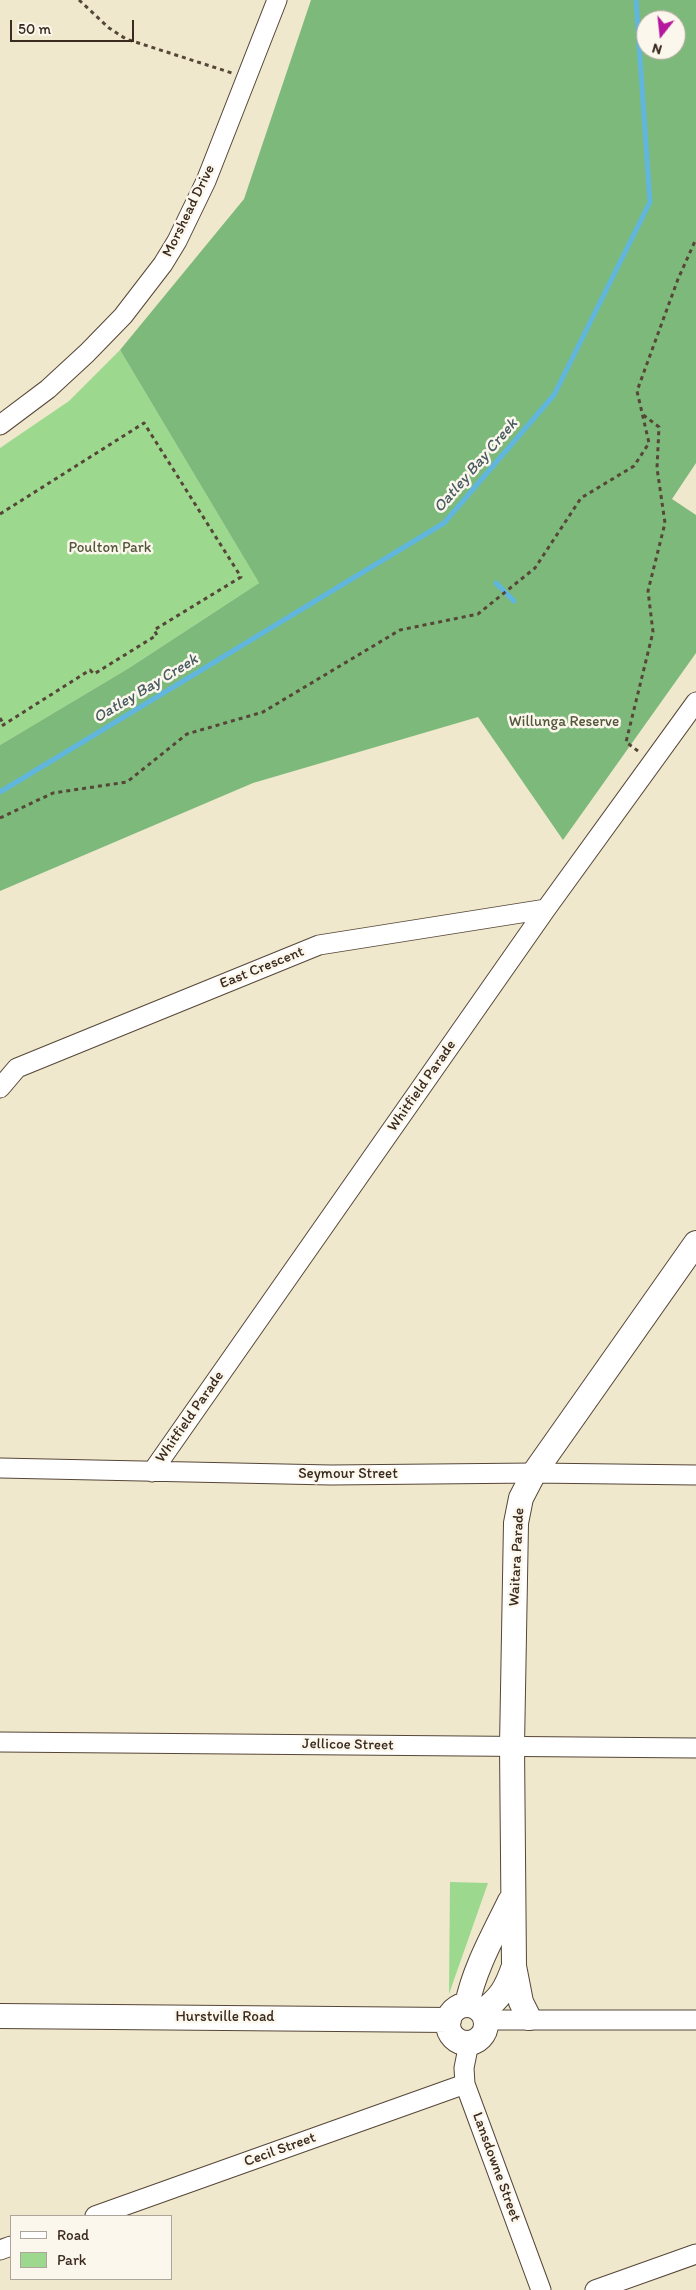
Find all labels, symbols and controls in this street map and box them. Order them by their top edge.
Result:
scale bar [12,10,136,42]
north arrow [636,10,686,60]
text: 50 m [18,20,51,38]
text: N [650,39,664,58]
street label: Morshead Drive [159,162,219,260]
water label: Oatley Bay Creek [430,415,522,517]
park label: Poulton Park [69,539,151,557]
water label: Oatley Bay Creek [90,650,202,728]
park label: Willunga Reserve [509,713,619,731]
street label: East Crescent [217,943,307,993]
street label: Whitfield Parade [384,1037,460,1135]
street label: Whitfield Parade [152,1368,228,1466]
street label: Seymour Street [298,1465,398,1483]
street label: Waitara Parade [505,1507,529,1607]
street label: Jellicoe Street [302,1735,394,1755]
street label: Hurstville Road [175,2008,275,2026]
street label: Lansdowne Street [468,2110,524,2224]
street label: Cecil Street [242,2129,318,2171]
legend [10,2215,172,2280]
text: Road [57,2226,89,2244]
text: Park [57,2251,87,2269]

